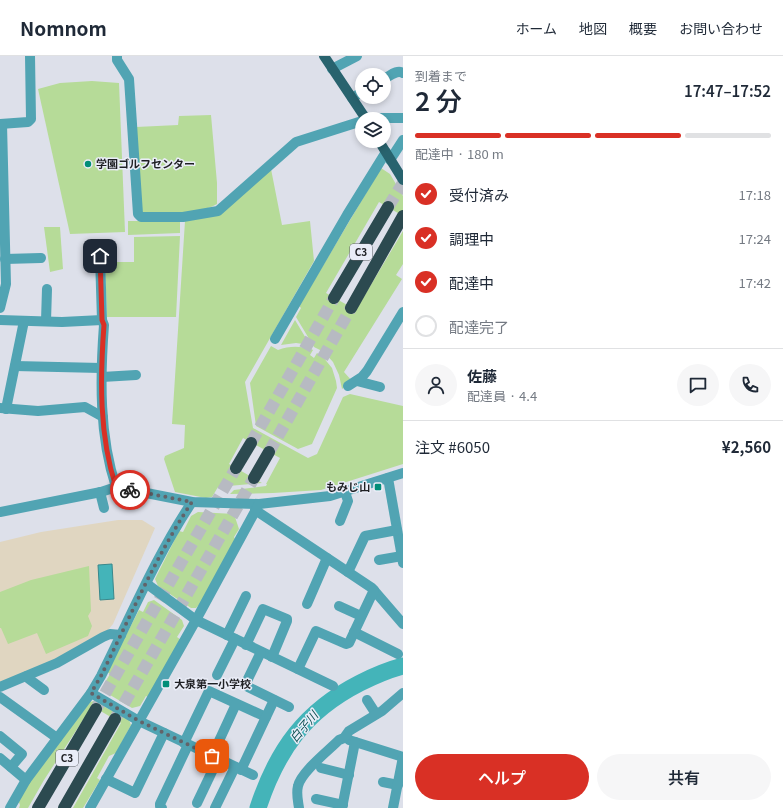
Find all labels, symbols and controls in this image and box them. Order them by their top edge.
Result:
text: Nomnom [20,14,107,41]
text: ホーム [515,18,557,38]
text: 地図 [579,18,607,38]
text: 概要 [629,18,657,38]
text: お問い合わせ [679,18,763,38]
text: 到着まで [415,66,467,85]
map controls [355,68,391,148]
button: locate [355,68,391,104]
text: 17:47–17:52 [684,80,771,101]
text: 2 分 [415,81,462,118]
button: layers [355,112,391,148]
text: 配達中 · 180 m [415,144,504,163]
place label: 学園ゴルフセンター [96,155,195,171]
marker: 学園ゴルフセンター [83,159,93,169]
icon: check [415,183,437,205]
text: 受付済み [449,184,509,205]
text: 17:18 [739,185,771,204]
icon: check [415,227,437,249]
text: 調理中 [449,228,494,249]
text: 17:24 [739,229,771,248]
pin [83,239,117,273]
road number: C3 [350,244,372,260]
icon: home [89,245,111,267]
icon: check [415,271,437,293]
text: 配達中 [449,272,494,293]
text: 17:42 [739,273,771,292]
text: 配達完了 [449,316,509,337]
button: person [415,364,457,406]
button: chat [677,364,719,406]
button: phone [729,364,771,406]
text: 佐藤 [467,365,497,386]
text: 配達員 · 4.4 [467,386,537,405]
text: 注文 #6050 [415,436,490,457]
text: ¥2,560 [722,436,771,457]
courier [110,470,150,510]
place label: もみじ山 [326,478,370,494]
icon: bike [119,479,141,501]
marker: もみじ山 [373,482,383,492]
place label: 大泉第一小学校 [174,675,251,691]
marker: 大泉第一小学校 [161,679,171,689]
water label: 白子川 [285,705,322,745]
pin [195,739,229,773]
icon: bag [201,745,223,767]
road number: C3 [56,750,78,766]
button: ヘルプ [415,754,589,800]
button: 共有 [597,754,771,800]

